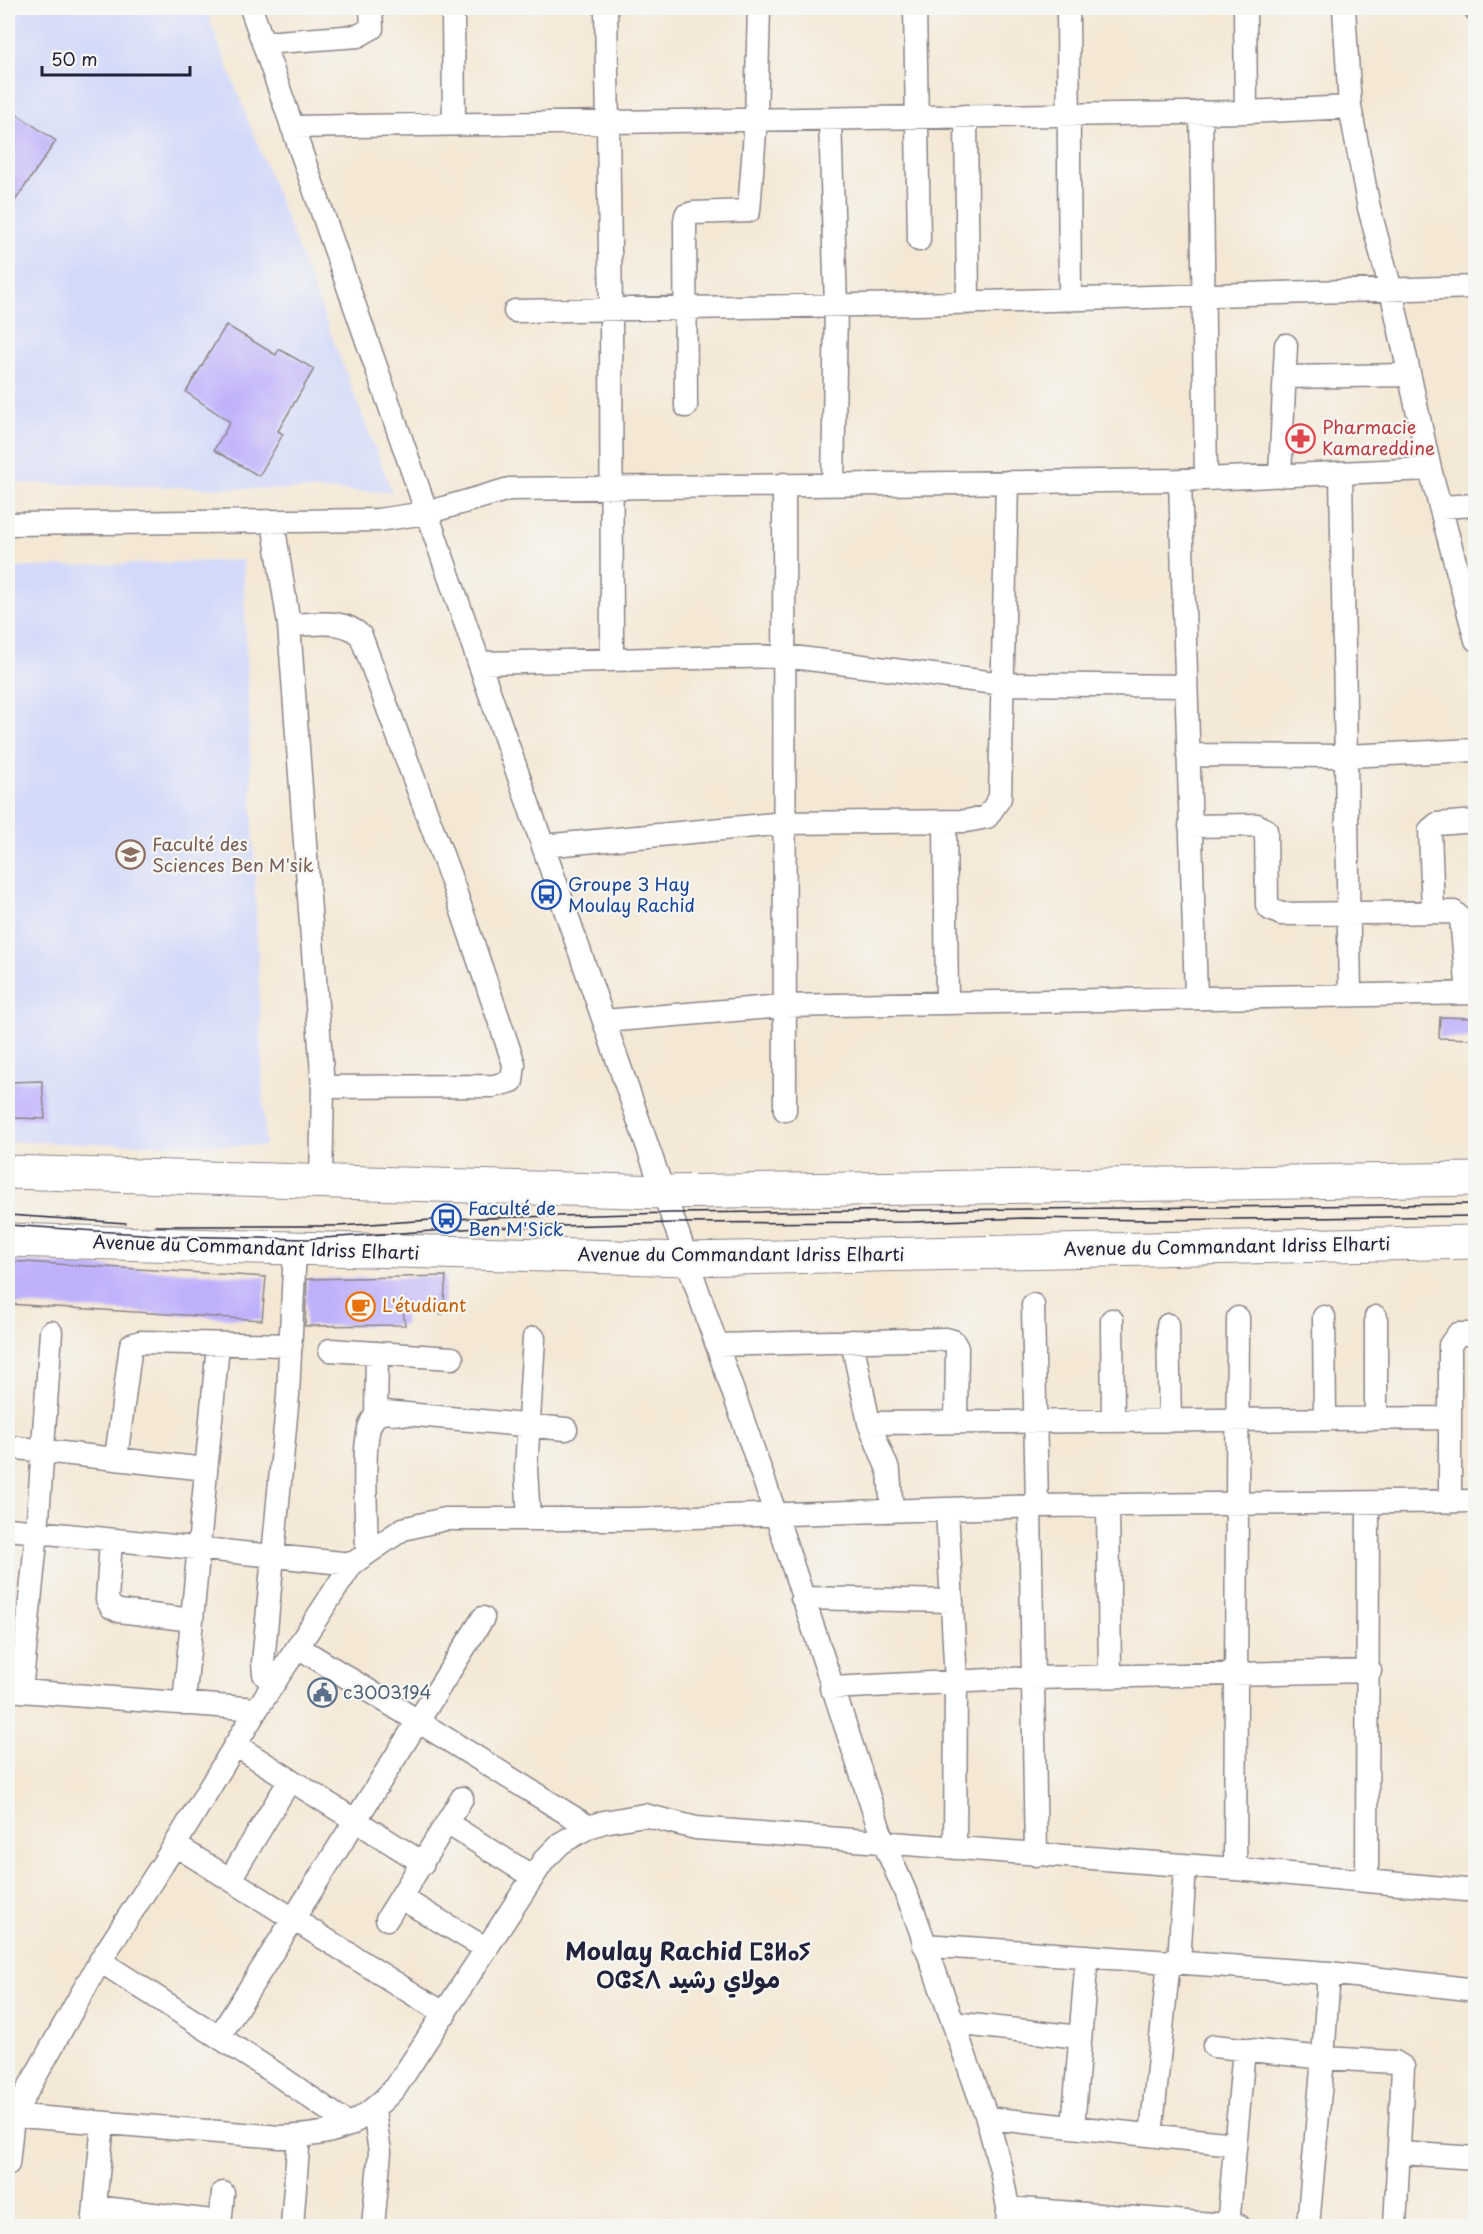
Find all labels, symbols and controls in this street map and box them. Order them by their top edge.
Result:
scale bar [42,39,190,77]
text: 50 m [51,45,98,72]
place label: Pharmacie Kamareddine [1322,413,1435,461]
pharmacy icon: Pharmacie Kamareddine [1285,422,1317,454]
place label: Faculté des Sciences Ben M'sik [152,830,314,878]
school or university icon: Faculté des Sciences Ben M'sik [115,839,147,871]
place label: Groupe 3 Hay Moulay Rachid [568,870,695,918]
bus stop icon: Groupe 3 Hay Moulay Rachid [531,879,563,911]
place label: Faculté de Ben M'Sick [468,1194,564,1242]
bus stop icon: Faculté de Ben M'Sick [431,1203,463,1235]
street label: Avenue du Commandant Idriss Elharti [92,1227,420,1266]
street label: Avenue du Commandant Idriss Elharti [1063,1229,1391,1262]
street label: Avenue du Commandant Idriss Elharti [578,1240,904,1267]
cafe icon: L'étudiant [345,1290,377,1322]
place label: L'étudiant [382,1291,466,1318]
public building icon: c3003194 [306,1677,338,1709]
place label: c3003194 [343,1678,431,1705]
district label: Moulay Rachid ⵎⵓⵍⴰⵢ ⵔⵛⵉⴷ مولاي رشيد [565,1932,811,1998]

